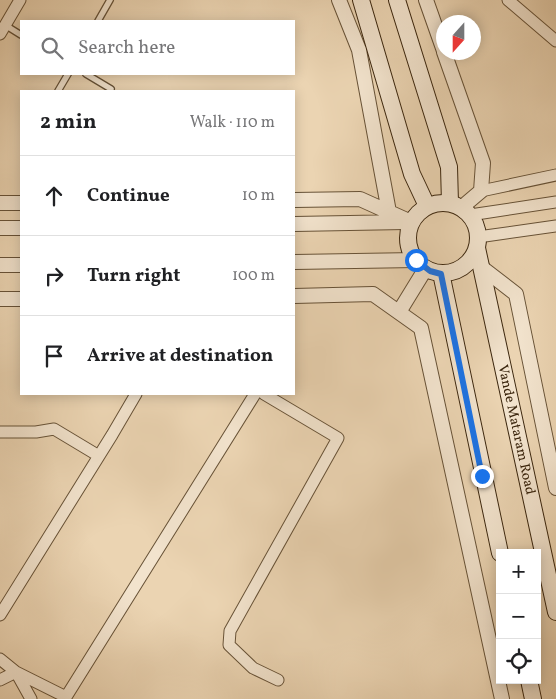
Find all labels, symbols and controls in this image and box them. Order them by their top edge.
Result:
north arrow [436,15,481,60]
search box [20,20,295,75]
icon: search [38,34,66,62]
text: Search here [78,35,175,61]
text: 2 min [40,108,97,137]
text: Walk · 110 m [190,112,275,134]
icon: ahead [40,182,68,210]
text: Continue [87,183,170,209]
text: 10 m [242,185,275,207]
route start [405,249,428,272]
icon: right [40,262,68,290]
text: Turn right [87,263,180,289]
text: 100 m [232,265,275,287]
icon: arrive [40,342,68,370]
text: Arrive at destination [87,343,273,369]
street label: Vande Mataram Road [493,363,540,497]
route end [471,465,494,488]
map controls [496,549,541,684]
button: + [496,549,541,594]
button: − [496,594,541,639]
button: locate [496,639,541,684]

